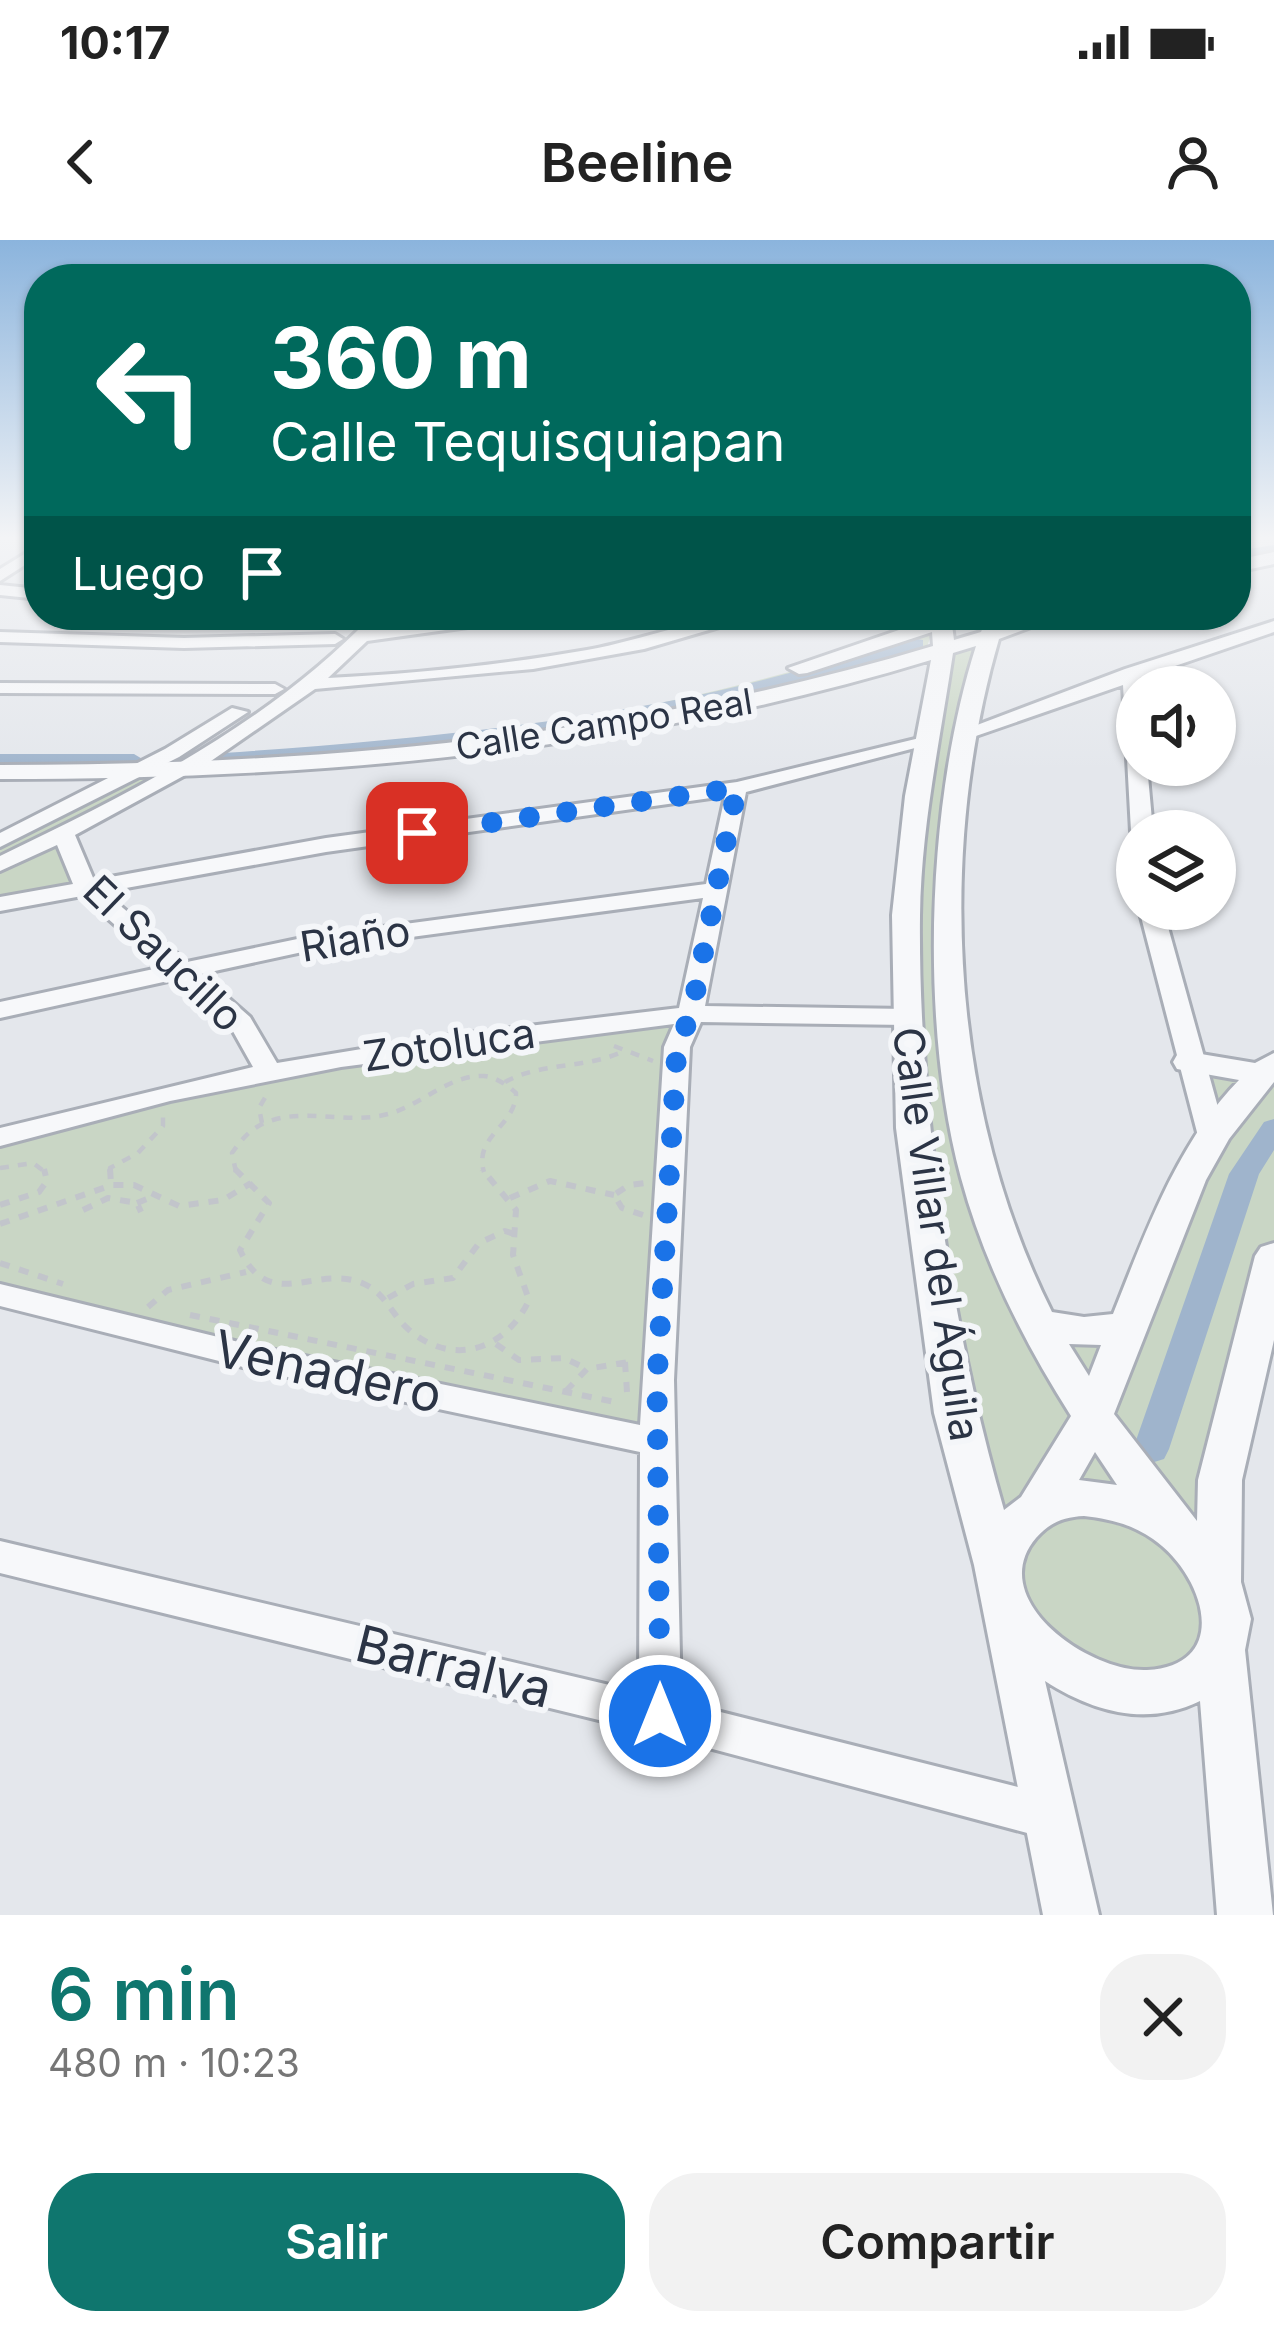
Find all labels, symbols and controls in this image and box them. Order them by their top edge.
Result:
text: 10:17 [60,15,170,70]
icon: back [48,129,114,195]
icon: person [1160,129,1226,195]
text: Beeline [541,130,733,195]
text: 360 m [270,307,532,408]
icon: left [72,312,228,468]
text: Calle Tequisquiapan [270,409,786,474]
icon: arrive [229,540,295,606]
text: Luego [72,546,205,601]
map controls [1116,666,1236,930]
button: sound [1116,666,1236,786]
street label: Calle Campo Real [453,679,755,769]
pin [366,782,468,884]
icon: arrive [384,800,450,866]
button: layers [1116,810,1236,930]
street label: El Saucillo [74,864,254,1042]
street label: Riaño [296,904,414,972]
street label: Zotoluca [360,1007,538,1081]
street label: Calle Villar del Águila [883,1024,991,1444]
street label: Venadero [209,1317,447,1425]
street label: Barralva [350,1612,558,1720]
position arrow [597,1653,723,1779]
text: 6 min [48,1950,240,2037]
button: close [1100,1954,1226,2080]
text: 480 m · 10:23 [48,2039,300,2086]
button: Salir [48,2173,625,2311]
button: Compartir [649,2173,1226,2311]

